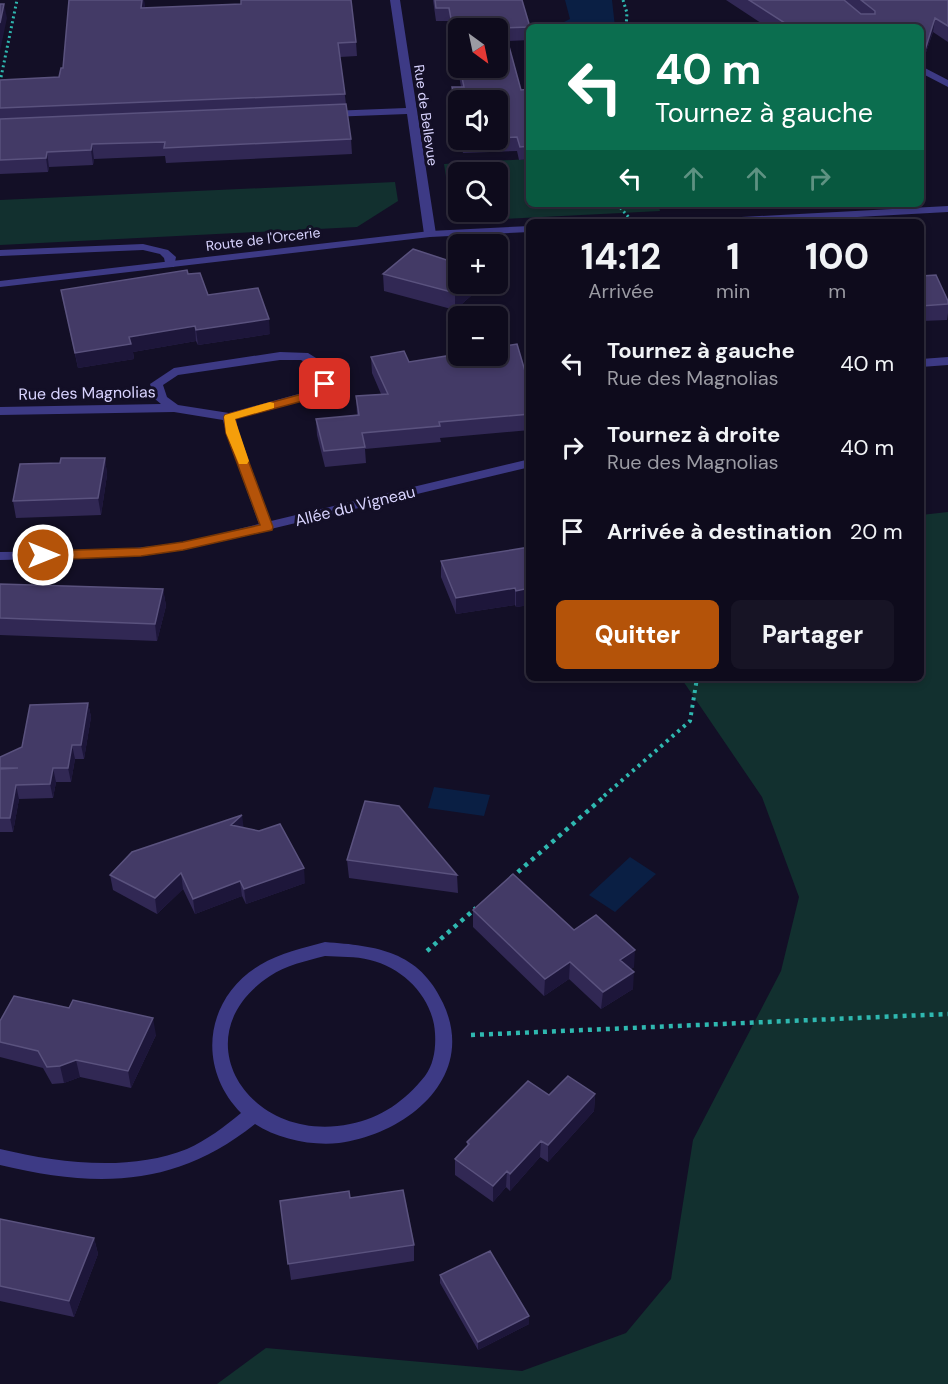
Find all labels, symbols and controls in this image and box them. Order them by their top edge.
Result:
north arrow [448,18,508,78]
map controls [448,18,508,366]
text: 40 m [655,42,761,97]
icon: left [556,48,634,126]
street label: Rue de Bellevue [410,63,442,167]
button: sound [448,90,508,150]
text: Tournez à gauche [655,95,873,130]
button: search [448,162,508,222]
icon: left [614,162,647,195]
icon: ahead [677,162,710,195]
icon: ahead [740,162,773,195]
icon: right [803,162,836,195]
street label: Route de l'Orcerie [205,223,321,255]
text: 14:12 [581,233,661,280]
text: 1 [726,233,740,280]
text: 100 [805,233,869,280]
button: + [448,234,508,294]
text: Arrivée [588,278,654,304]
text: min [716,278,750,304]
text: m [828,278,846,304]
button: − [448,306,508,366]
text: Tournez à gauche [607,336,795,365]
icon: left [556,347,589,380]
text: 40 m [840,349,894,378]
pin [299,358,350,409]
text: Rue des Magnolias [607,365,779,391]
icon: arrive [308,367,341,400]
street label: Rue des Magnolias [18,381,156,405]
text: Tournez à droite [607,420,780,449]
icon: right [556,431,589,464]
text: 40 m [840,433,894,462]
text: Rue des Magnolias [607,449,779,475]
street label: Allée du Vigneau [293,481,417,531]
icon: arrive [556,515,589,548]
text: Arrivée à destination [607,517,832,546]
text: 20 m [850,517,903,546]
position arrow [11,523,75,587]
button: Quitter [556,600,719,669]
button: Partager [731,600,894,669]

